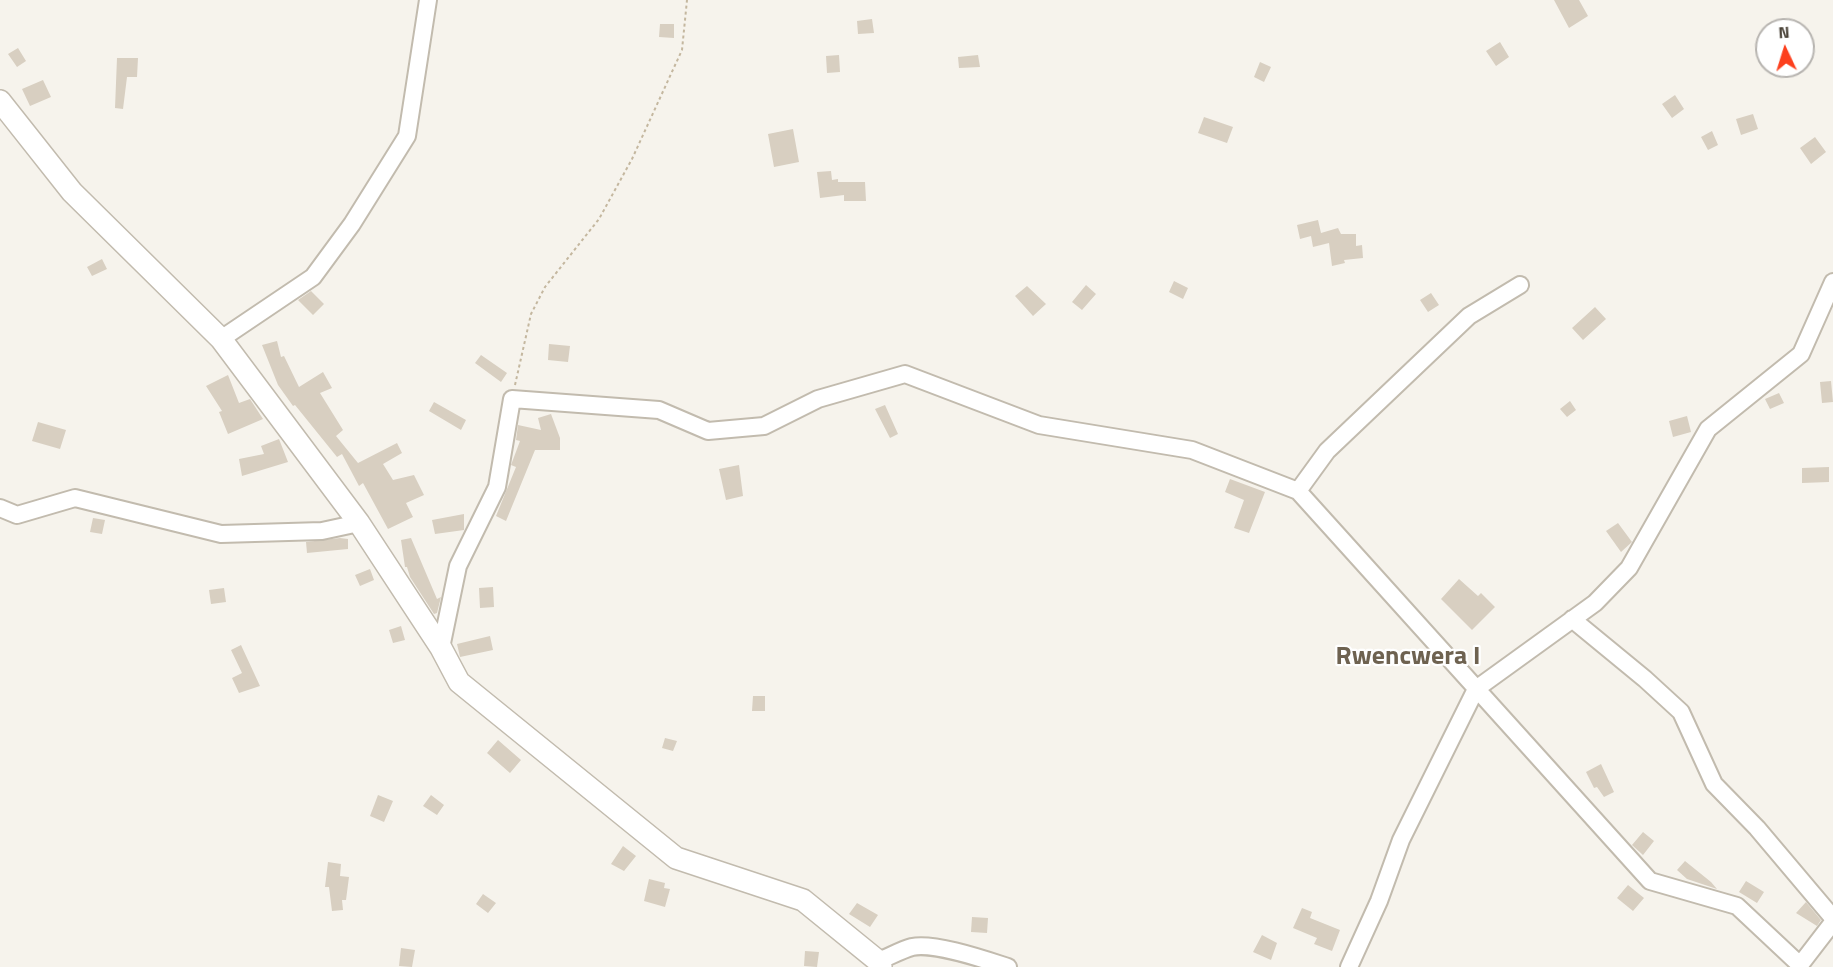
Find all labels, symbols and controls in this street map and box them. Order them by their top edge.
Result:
north arrow [1755,18,1815,78]
text: N [1778,20,1790,44]
district label: Rwencwera I [1336,642,1480,674]

